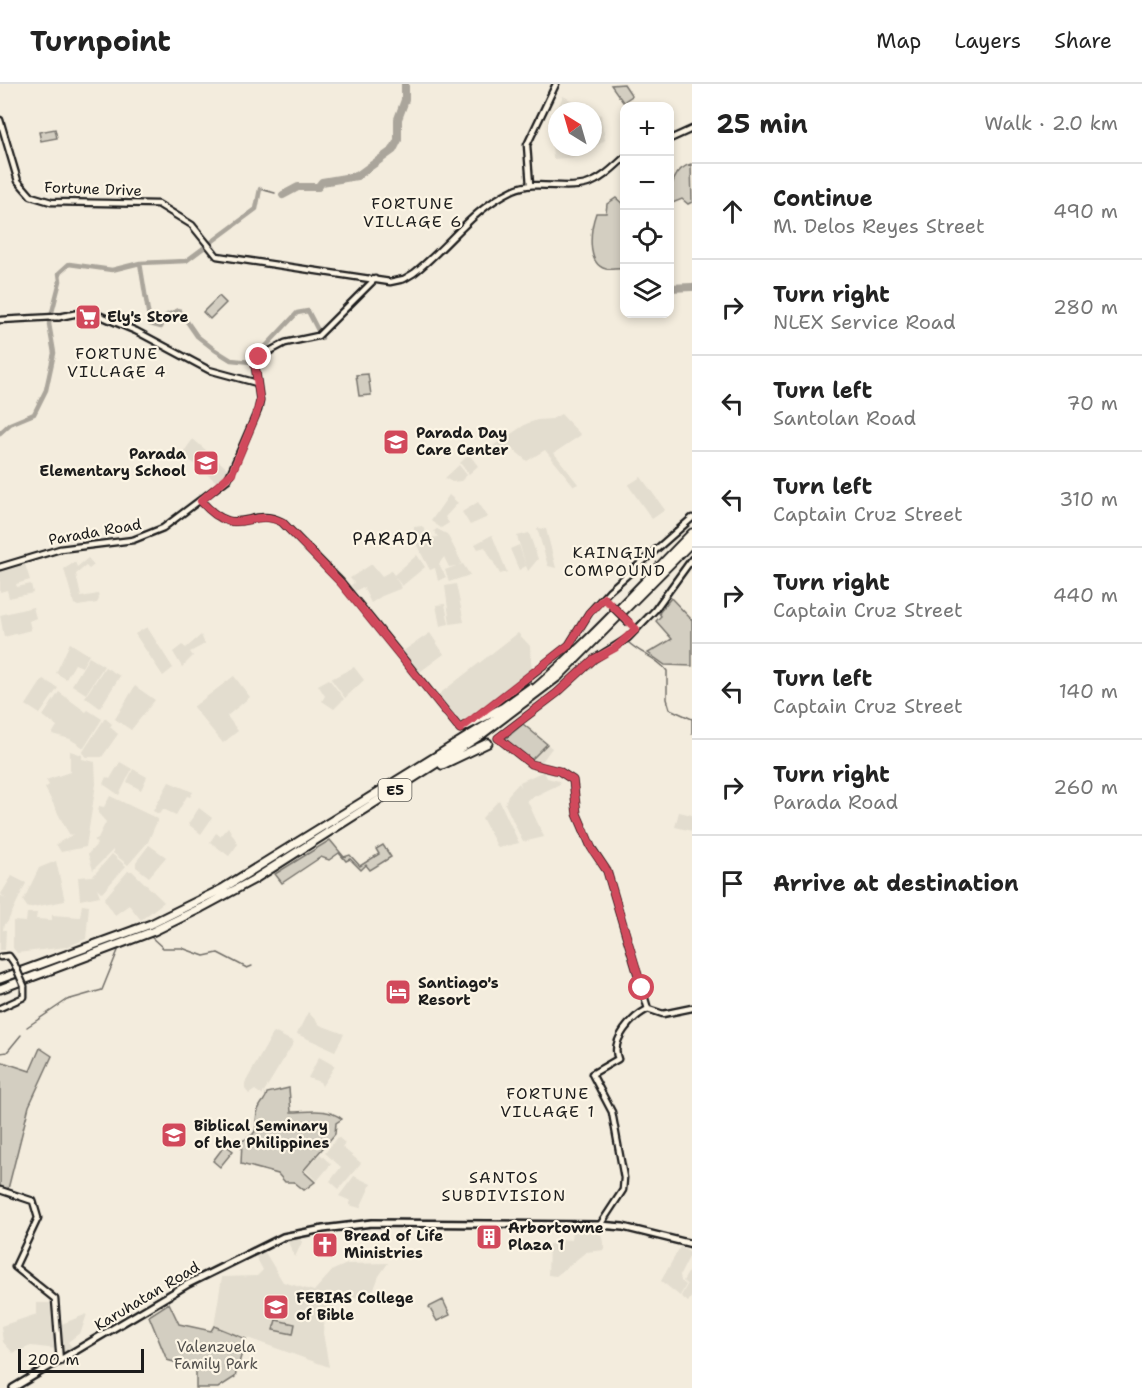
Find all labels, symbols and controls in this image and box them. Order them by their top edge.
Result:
text: Turnpoint [30,22,171,60]
text: Map [876,27,921,55]
text: Layers [954,27,1021,55]
text: Share [1054,27,1112,55]
north arrow [548,102,602,156]
map controls [620,102,674,318]
button: + [620,102,674,156]
text: 25 min [716,106,808,141]
text: Walk · 2.0 km [984,110,1118,136]
button: − [620,156,674,210]
street label: Fortune Drive [44,177,142,201]
text: Continue [773,184,873,213]
district label: FORTUNE VILLAGE 6 [363,193,463,232]
icon: ahead [716,195,749,228]
text: 490 m [1053,198,1118,224]
button: locate [620,210,674,264]
text: M. Delos Reyes Street [773,213,985,239]
button: layers [620,264,674,318]
text: Turn right [773,280,890,309]
icon: right [716,291,749,324]
text: 280 m [1053,294,1118,320]
supermarket icon: Ely's Store [73,302,103,332]
place label: Ely's Store [107,307,188,327]
text: NLEX Service Road [773,309,956,335]
district label: FORTUNE VILLAGE 4 [67,343,167,382]
route end [245,343,271,369]
text: Turn left [773,376,872,405]
icon: left [716,387,749,420]
text: 70 m [1066,390,1118,416]
text: Santolan Road [773,405,916,431]
place label: Parada Day Care Center [416,423,509,460]
school or university icon: Parada Day Care Center [381,427,411,457]
place label: Parada Elementary School [39,444,187,481]
school or university icon: Parada Elementary School [191,448,221,478]
text: Turn left [773,472,872,501]
icon: left [716,483,749,516]
text: 310 m [1059,486,1118,512]
text: Captain Cruz Street [773,501,963,527]
street label: Parada Road [47,514,143,550]
district label: PARADA [352,527,434,551]
district label: KAINGIN COMPOUND [564,542,666,581]
text: Turn right [773,568,890,597]
icon: right [716,579,749,612]
text: 440 m [1053,582,1118,608]
text: Captain Cruz Street [773,597,963,623]
text: Turn left [773,664,872,693]
icon: left [716,675,749,708]
text: 140 m [1059,678,1118,704]
text: Captain Cruz Street [773,693,963,719]
text: Turn right [773,760,890,789]
icon: right [716,771,749,804]
text: 260 m [1053,774,1118,800]
road number: E5 [378,779,412,801]
text: Parada Road [773,789,898,815]
icon: arrive [716,867,749,900]
text: Arrive at destination [773,869,1019,898]
place label: Santiago's Resort [418,973,499,1010]
route start [628,974,654,1000]
hotel icon: Santiago's Resort [383,977,413,1007]
district label: FORTUNE VILLAGE 1 [500,1083,596,1122]
place label: Biblical Seminary of the Philippines [194,1116,330,1153]
school or university icon: Biblical Seminary of the Philippines [159,1120,189,1150]
district label: SANTOS SUBDIVISION [441,1167,567,1206]
place label: Arbortowne Plaza 1 [508,1218,604,1255]
building icon: Arbortowne Plaza 1 [474,1222,504,1252]
place label: Bread of Life Ministries [344,1226,443,1263]
church icon: Bread of Life Ministries [310,1230,340,1260]
street label: Karuhatan Road [91,1256,204,1335]
place label: FEBIAS College of Bible [296,1288,414,1325]
school or university icon: FEBIAS College of Bible [261,1292,291,1322]
park label: Valenzuela Family Park [174,1337,258,1374]
scale bar [18,1346,144,1374]
text: 200 m [27,1349,79,1370]

